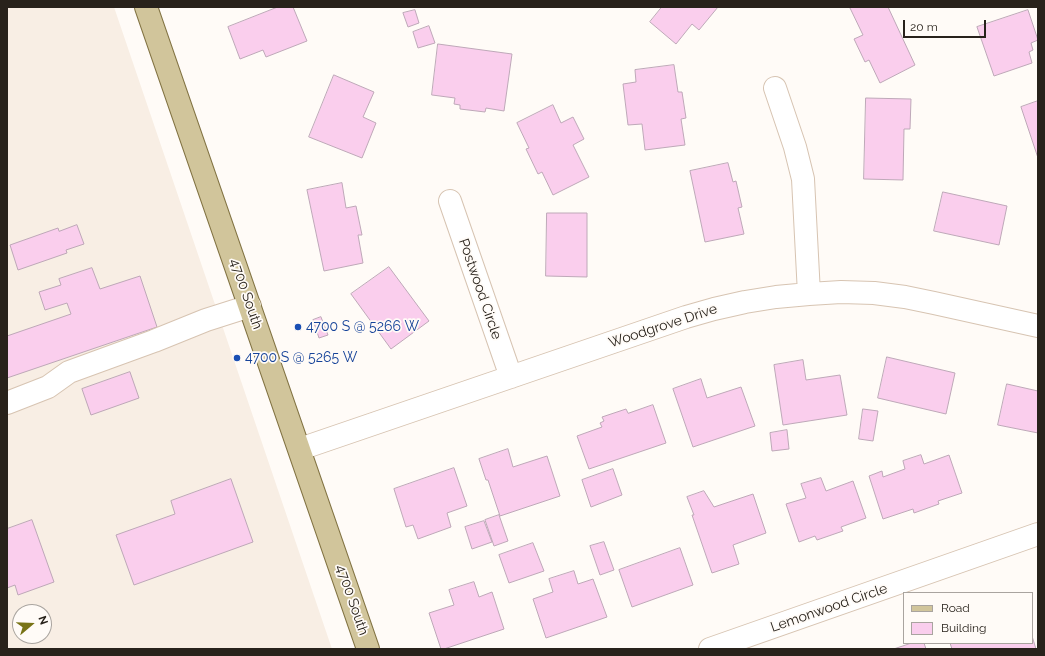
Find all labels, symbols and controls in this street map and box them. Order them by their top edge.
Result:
scale bar [905,12,988,38]
text: 20 m [910,20,938,34]
street label: Postwood Circle [455,236,505,342]
street label: 4700 South [226,256,266,332]
street label: Woodgrove Drive [607,301,719,351]
place label: 4700 S @ 5266 W [306,319,419,335]
marker: 4700 S @ 5266 W [293,322,303,332]
place label: 4700 S @ 5265 W [245,350,357,366]
marker: 4700 S @ 5265 W [232,353,242,363]
street label: 4700 South [332,562,372,638]
street label: Lemonwood Circle [768,580,890,636]
legend [903,592,1033,644]
text: Road [941,601,970,615]
north arrow [12,604,52,644]
text: N [35,614,50,626]
text: Building [941,621,987,635]

